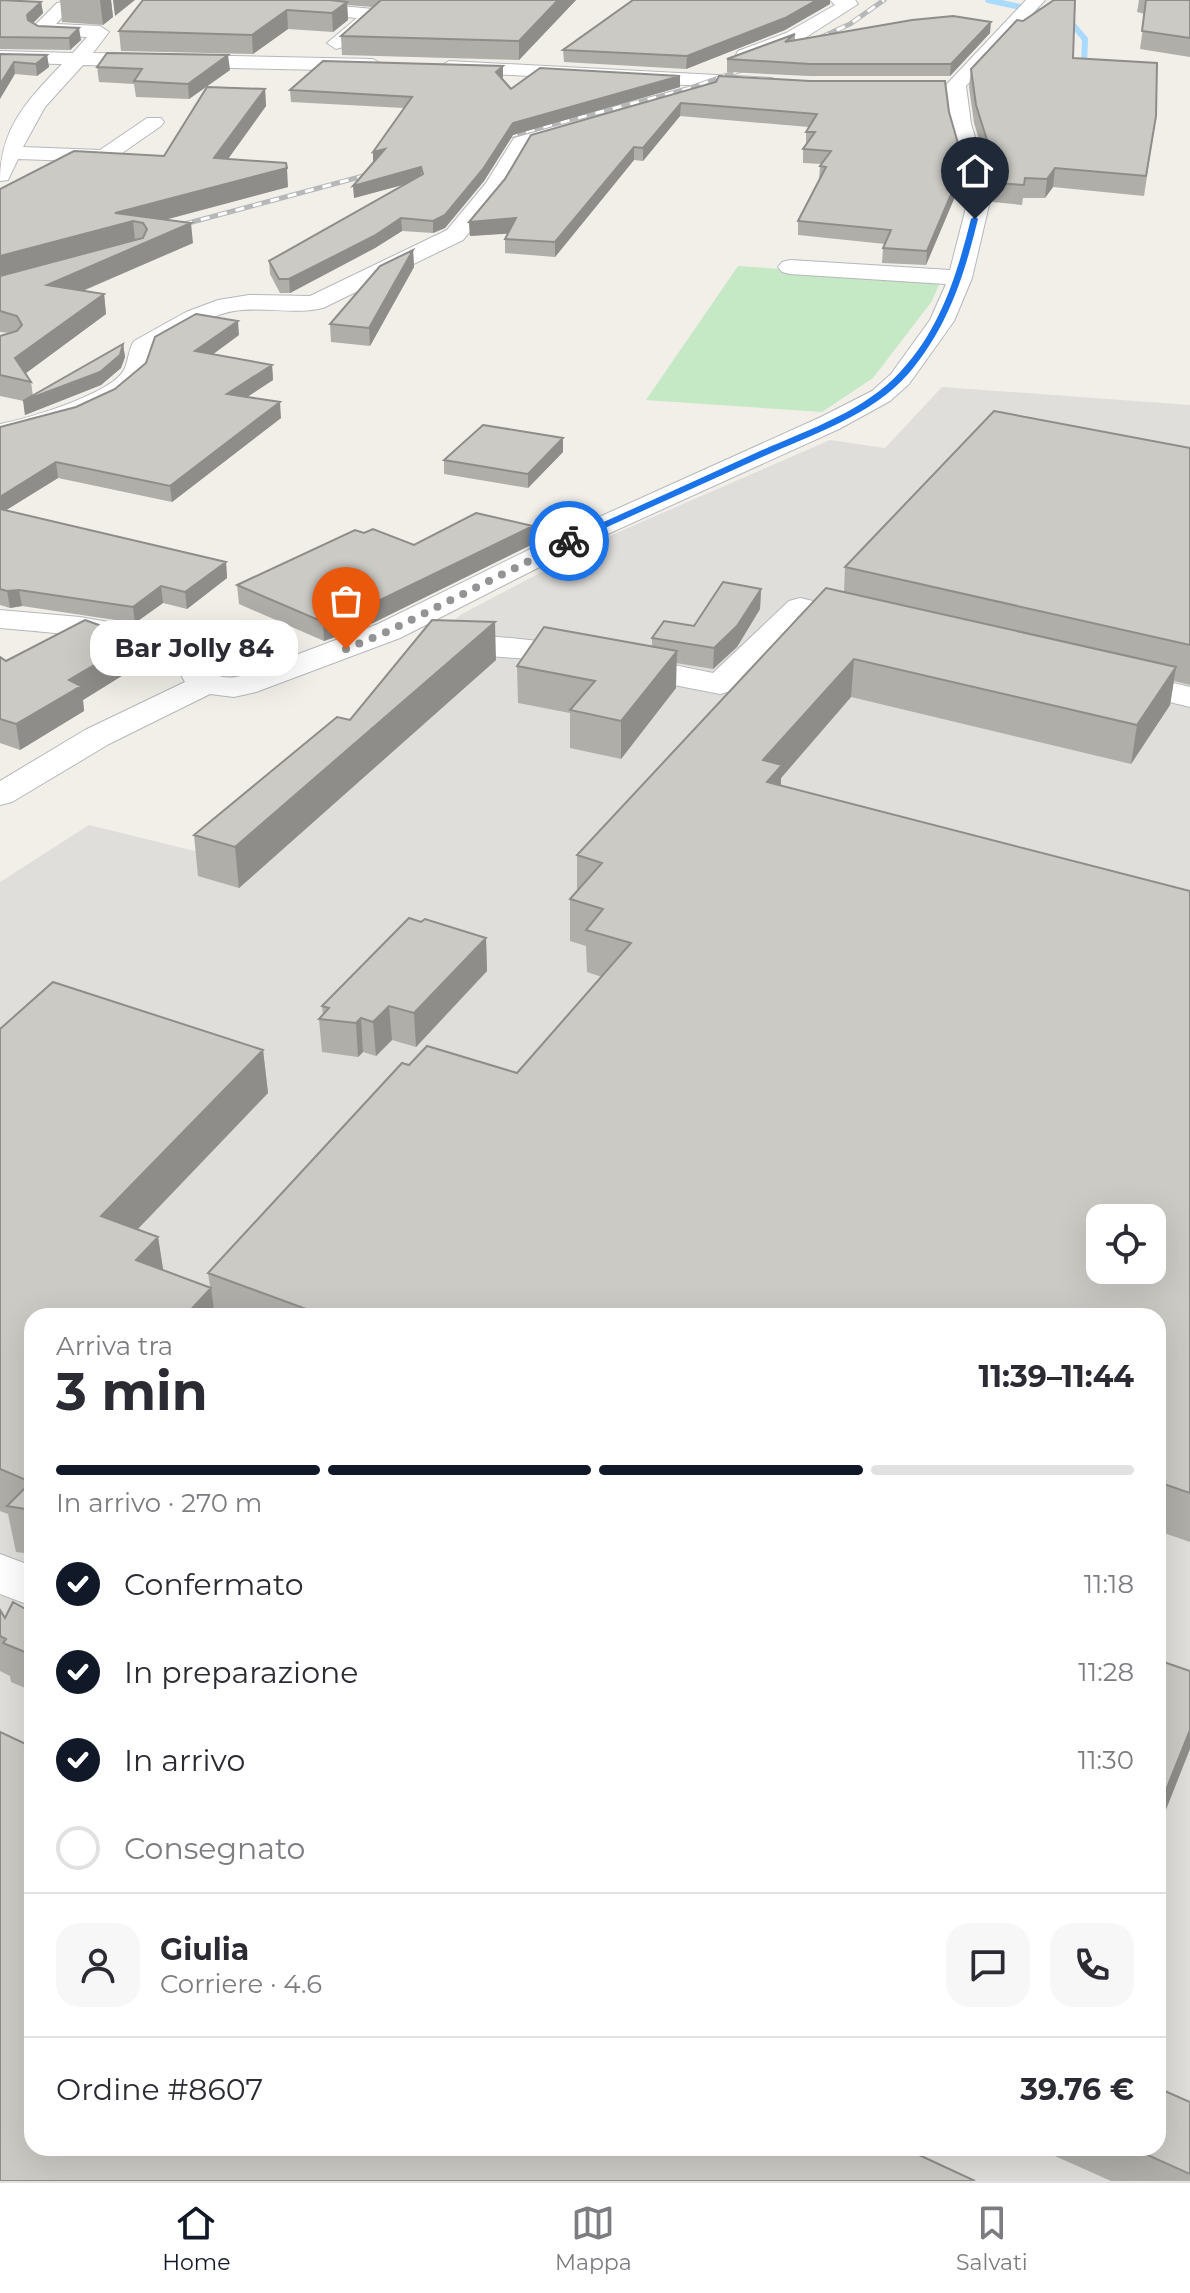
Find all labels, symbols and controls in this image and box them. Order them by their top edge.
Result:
pin [941,137,1009,219]
icon: home [953,149,997,193]
courier [529,501,609,581]
icon: bike [547,519,591,563]
pin [312,567,380,649]
icon: bag [324,579,368,623]
callout: Bar Jolly 84 [90,621,298,677]
text: Bar Jolly 84 [114,632,274,664]
map controls [1086,1204,1166,1284]
button: locate [1086,1204,1166,1284]
text: Arriva tra [56,1330,173,1362]
text: 11:39–11:44 [979,1358,1134,1395]
text: 3 min [56,1360,208,1423]
text: In arrivo · 270 m [56,1487,262,1519]
icon: check [56,1562,100,1606]
text: Confermato [124,1566,303,1603]
text: 11:18 [1084,1568,1134,1600]
icon: check [56,1650,100,1694]
text: In preparazione [124,1654,358,1691]
text: 11:28 [1078,1656,1134,1688]
icon: check [56,1738,100,1782]
text: In arrivo [124,1742,245,1779]
text: 11:30 [1078,1744,1134,1776]
text: Consegnato [124,1830,305,1867]
button: person [56,1923,140,2007]
button: chat [946,1923,1030,2007]
button: phone [1050,1923,1134,2007]
text: Giulia [160,1931,249,1968]
text: Corriere · 4.6 [160,1968,322,2000]
text: Ordine #8607 [56,2071,263,2108]
text: 39.76 € [1020,2071,1134,2108]
tab: Home [162,2201,231,2276]
tab: Mappa [555,2201,632,2276]
tab: Salvati [956,2201,1028,2276]

